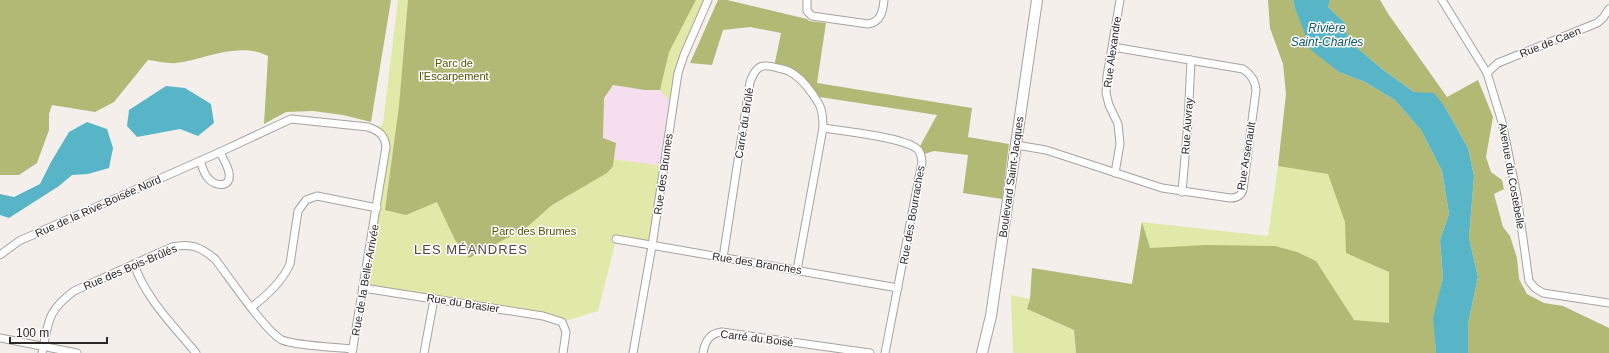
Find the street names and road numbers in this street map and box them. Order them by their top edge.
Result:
street label: Rue Alexandre [1101,15,1123,89]
street label: Rue de Caen [1518,24,1582,60]
street label: Carré du Brûlé [732,87,756,159]
street label: Rue Auvray [1179,97,1195,155]
street label: Boulevard Saint-Jacques [997,115,1026,238]
street label: Rue Arsenault [1235,121,1257,191]
street label: Avenue du Costebelle [1497,122,1527,230]
street label: Rue des Brumes [651,132,675,215]
street label: Rue des Bourraches [897,164,927,265]
street label: Rue de la Rive-Boisée Nord [33,173,163,239]
street label: Rue de la Belle-Arrivée [349,223,381,337]
street label: Rue des Bois-Brûlés [82,242,179,292]
street label: Rue des Branches [711,250,803,276]
street label: Rue du Brasier [426,291,501,315]
street label: Carré du Boisé [720,328,794,348]

